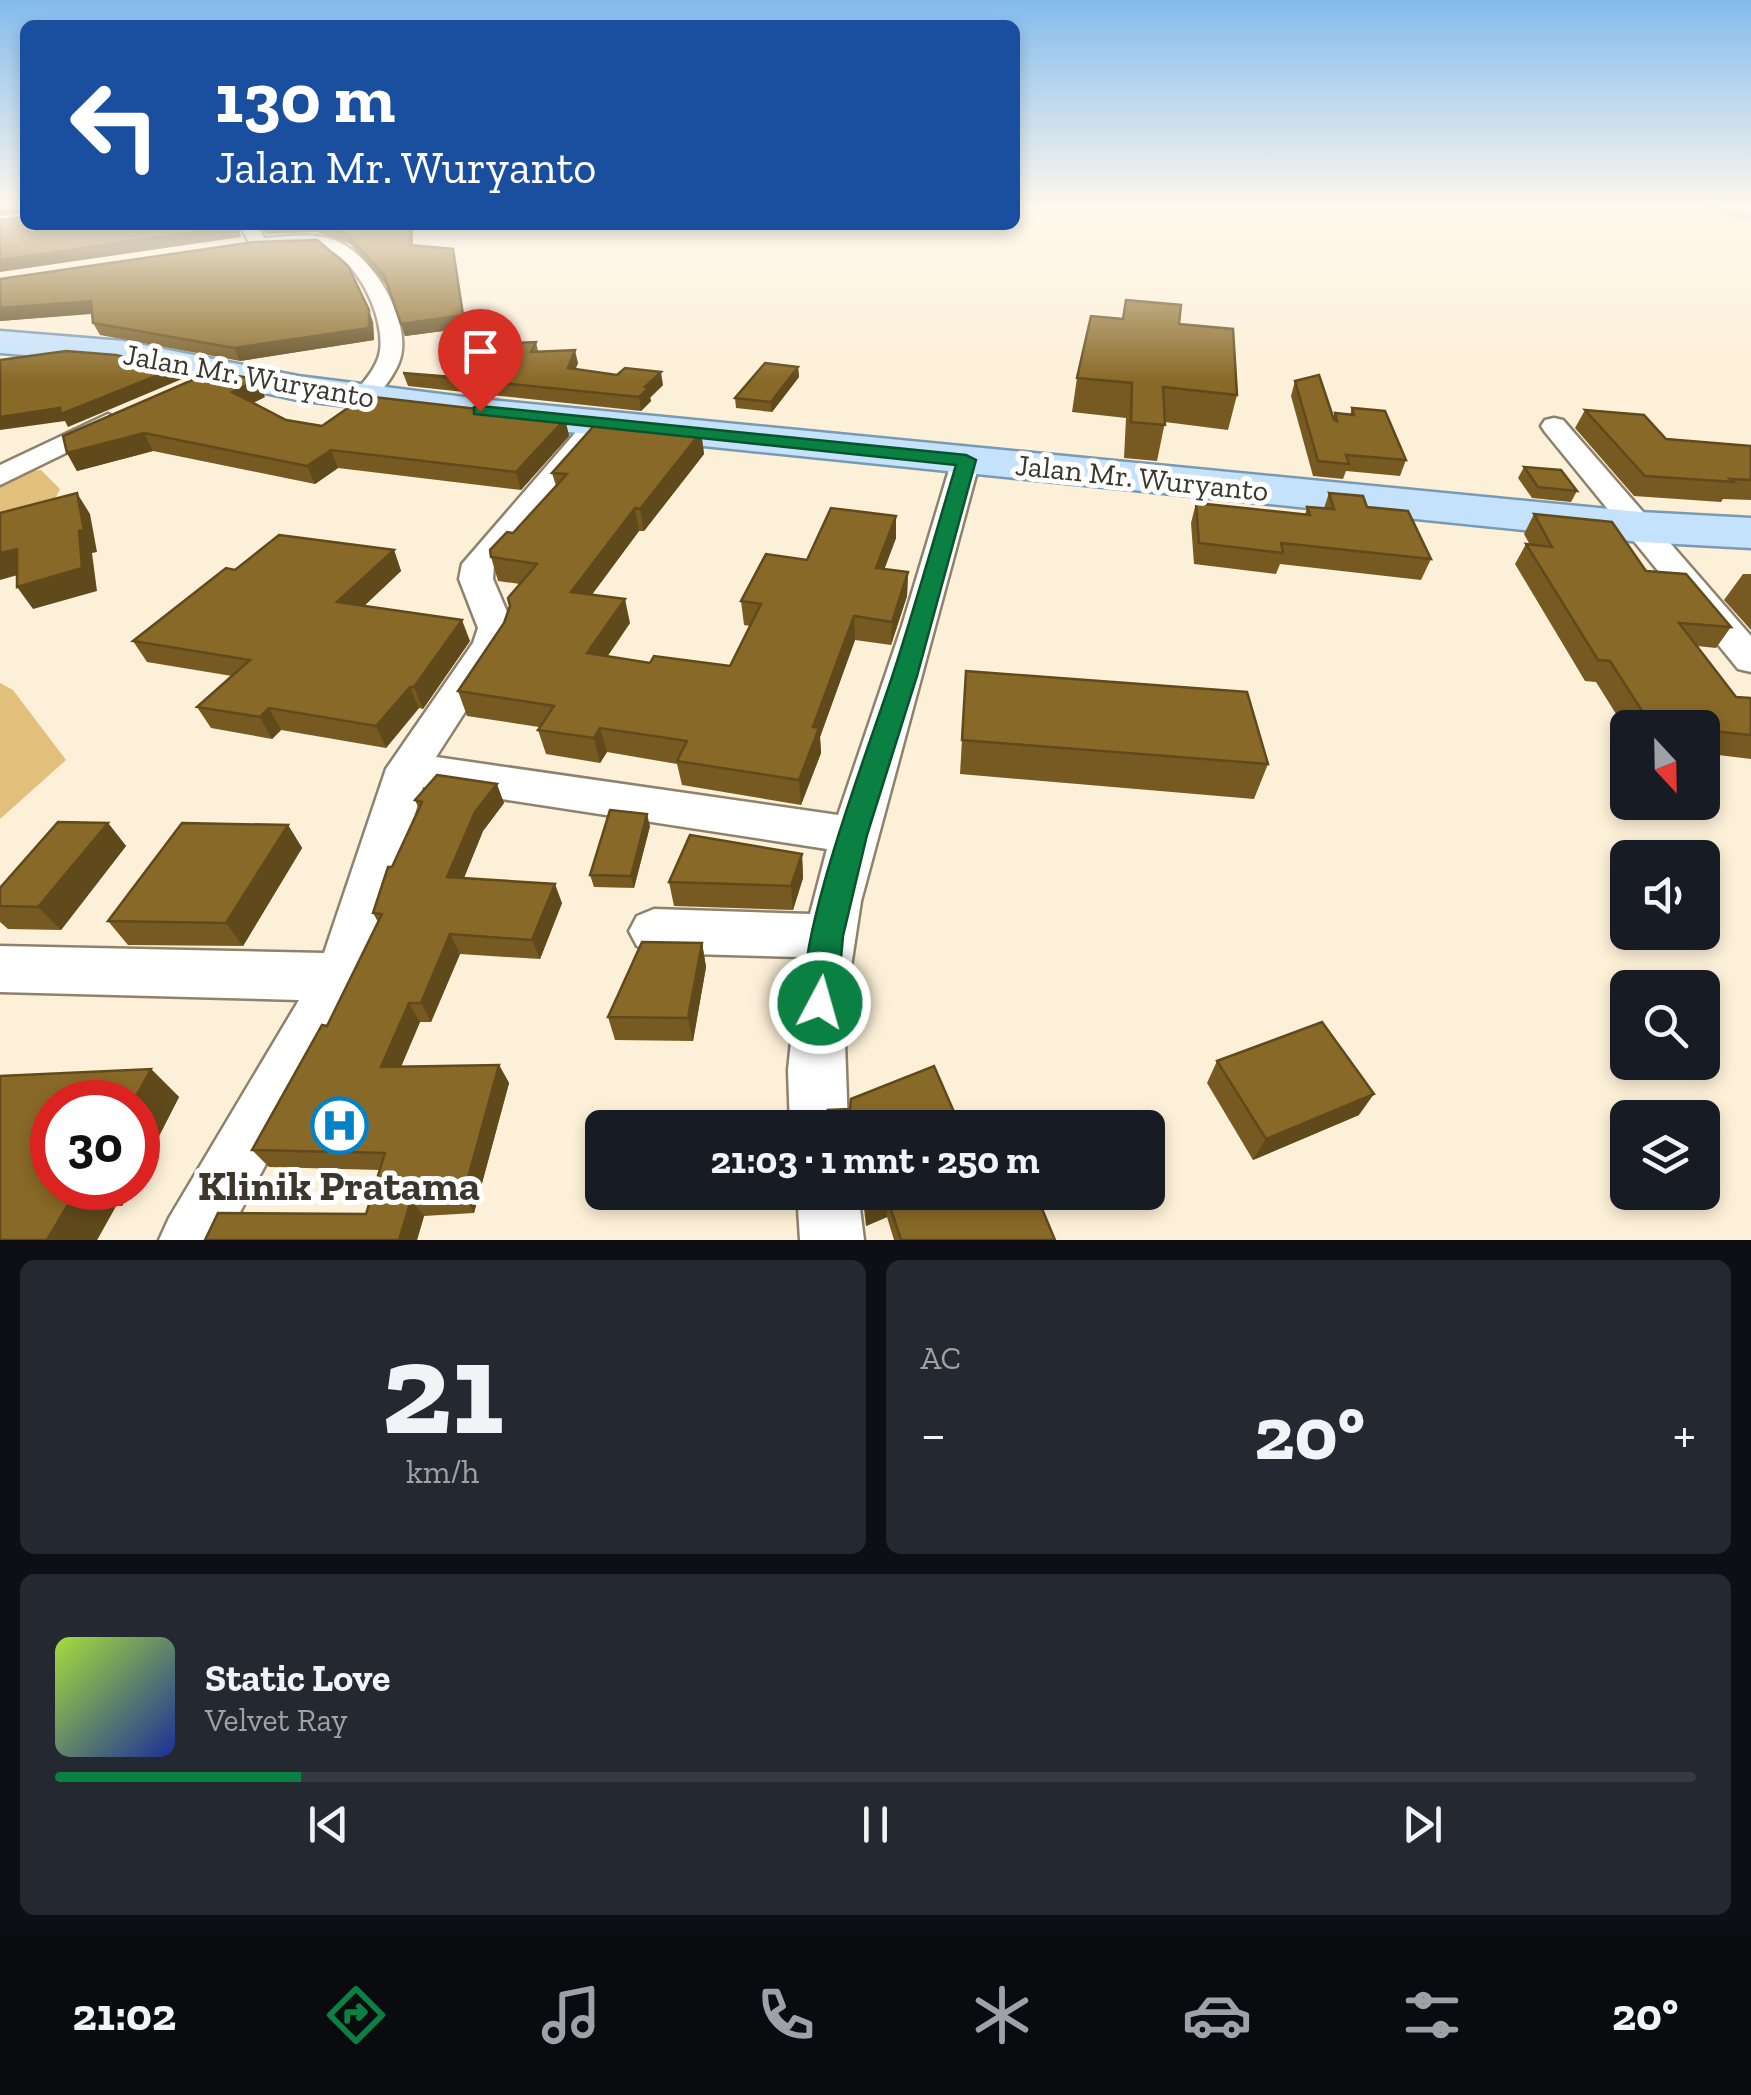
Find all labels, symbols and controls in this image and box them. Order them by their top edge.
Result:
text: 130 m [215,56,395,140]
icon: left [50,60,180,190]
text: Jalan Mr. Wuryanto [215,141,596,195]
pin [438,309,523,412]
icon: arrive [453,324,508,379]
street label: Jalan Mr. Wuryanto [121,336,377,416]
street label: Jalan Mr. Wuryanto [1014,447,1270,509]
north arrow [1610,710,1720,820]
map controls [1610,710,1720,1210]
button: sound [1610,840,1720,950]
position arrow [768,951,872,1055]
button: search [1610,970,1720,1080]
speed limit sign: 30 [30,1080,160,1210]
hospital icon: Klinik Pratama [309,1095,369,1155]
button: layers [1610,1100,1720,1210]
text: 21:03 · 1 mnt · 250 m [710,1137,1040,1183]
place label: Klinik Pratama [198,1160,480,1211]
text: 21 [382,1310,504,1466]
text: AC [921,1339,961,1377]
text: 20° [1254,1388,1365,1478]
text: − [921,1401,946,1467]
text: + [1673,1401,1696,1467]
text: km/h [406,1453,479,1491]
text: Static Love [205,1655,390,1701]
text: Velvet Ray [205,1701,348,1739]
icon: previous [301,1797,356,1852]
icon: pause [848,1797,903,1852]
icon: next [1395,1797,1450,1852]
icon: directions [321,1980,391,2050]
icon: music [536,1980,606,2050]
icon: phone [751,1980,821,2050]
icon: climate [967,1980,1037,2050]
icon: car [1182,1980,1252,2050]
icon: filters [1397,1980,1467,2050]
text: 21:02 [73,1988,176,2042]
text: 20° [1612,1988,1678,2042]

